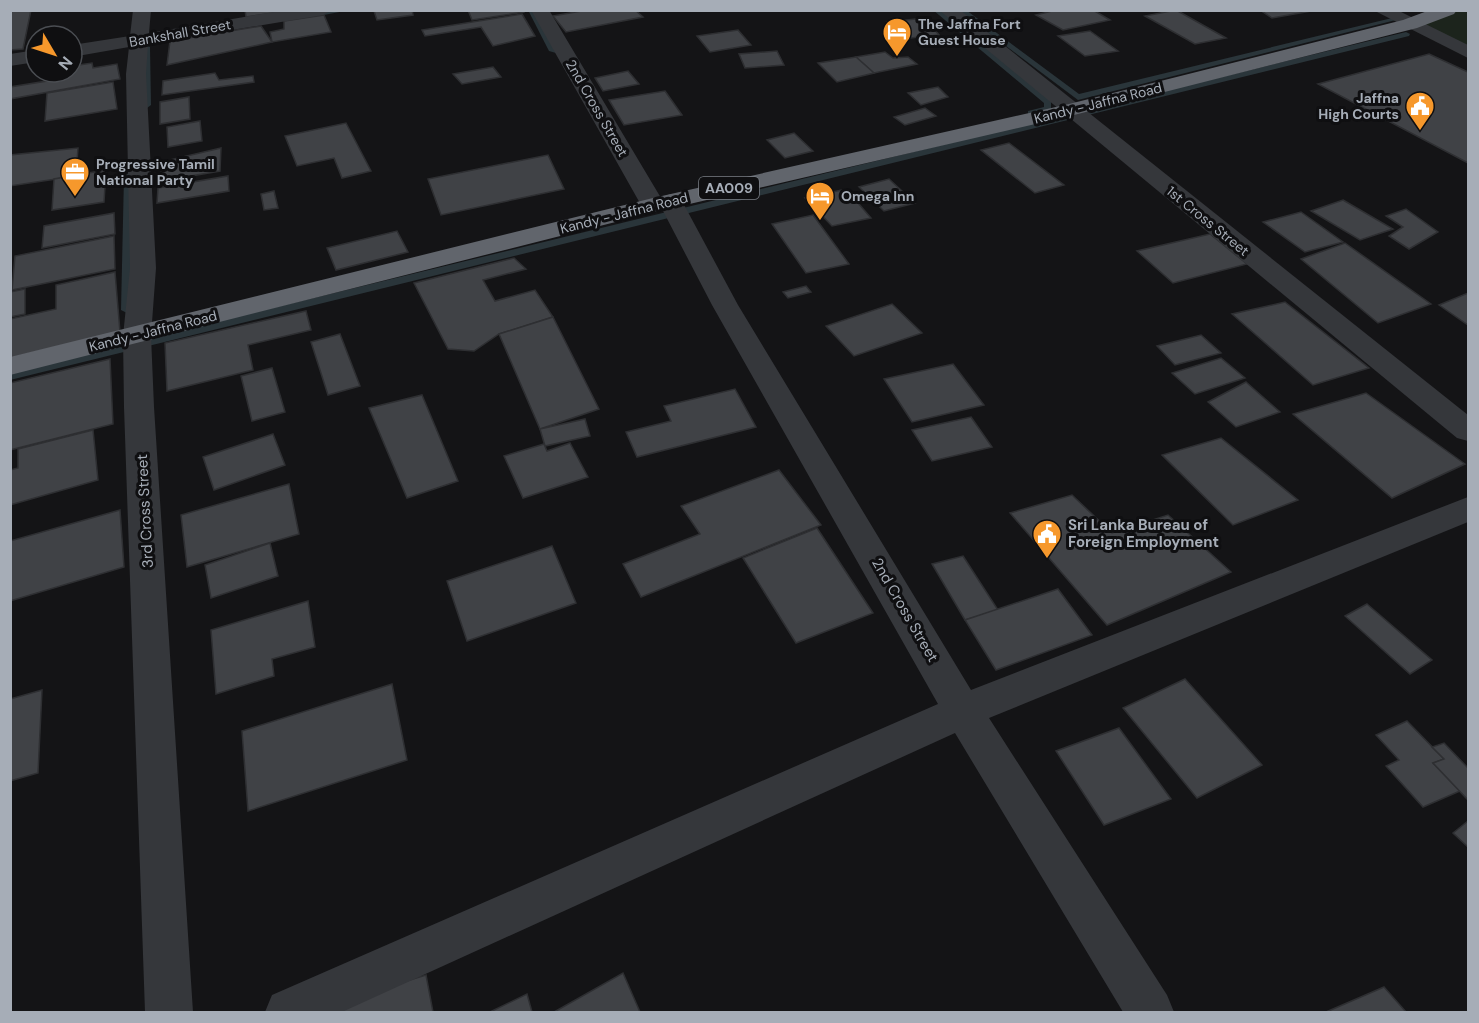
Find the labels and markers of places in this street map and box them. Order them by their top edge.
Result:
place label: The Jaffna Fort Guest House [918,15,1021,49]
hotel icon: The Jaffna Fort Guest House [881,16,913,58]
place label: Jaffna High Courts [1318,89,1399,123]
public building icon: Jaffna High Courts [1404,90,1436,132]
place label: Progressive Tamil National Party [96,155,215,189]
office icon: Progressive Tamil National Party [59,156,91,198]
hotel icon: Omega Inn [804,180,836,222]
place label: Omega Inn [841,187,914,205]
place label: Sri Lanka Bureau of Foreign Employment [1068,515,1219,552]
public building icon: Sri Lanka Bureau of Foreign Employment [1031,518,1063,560]

